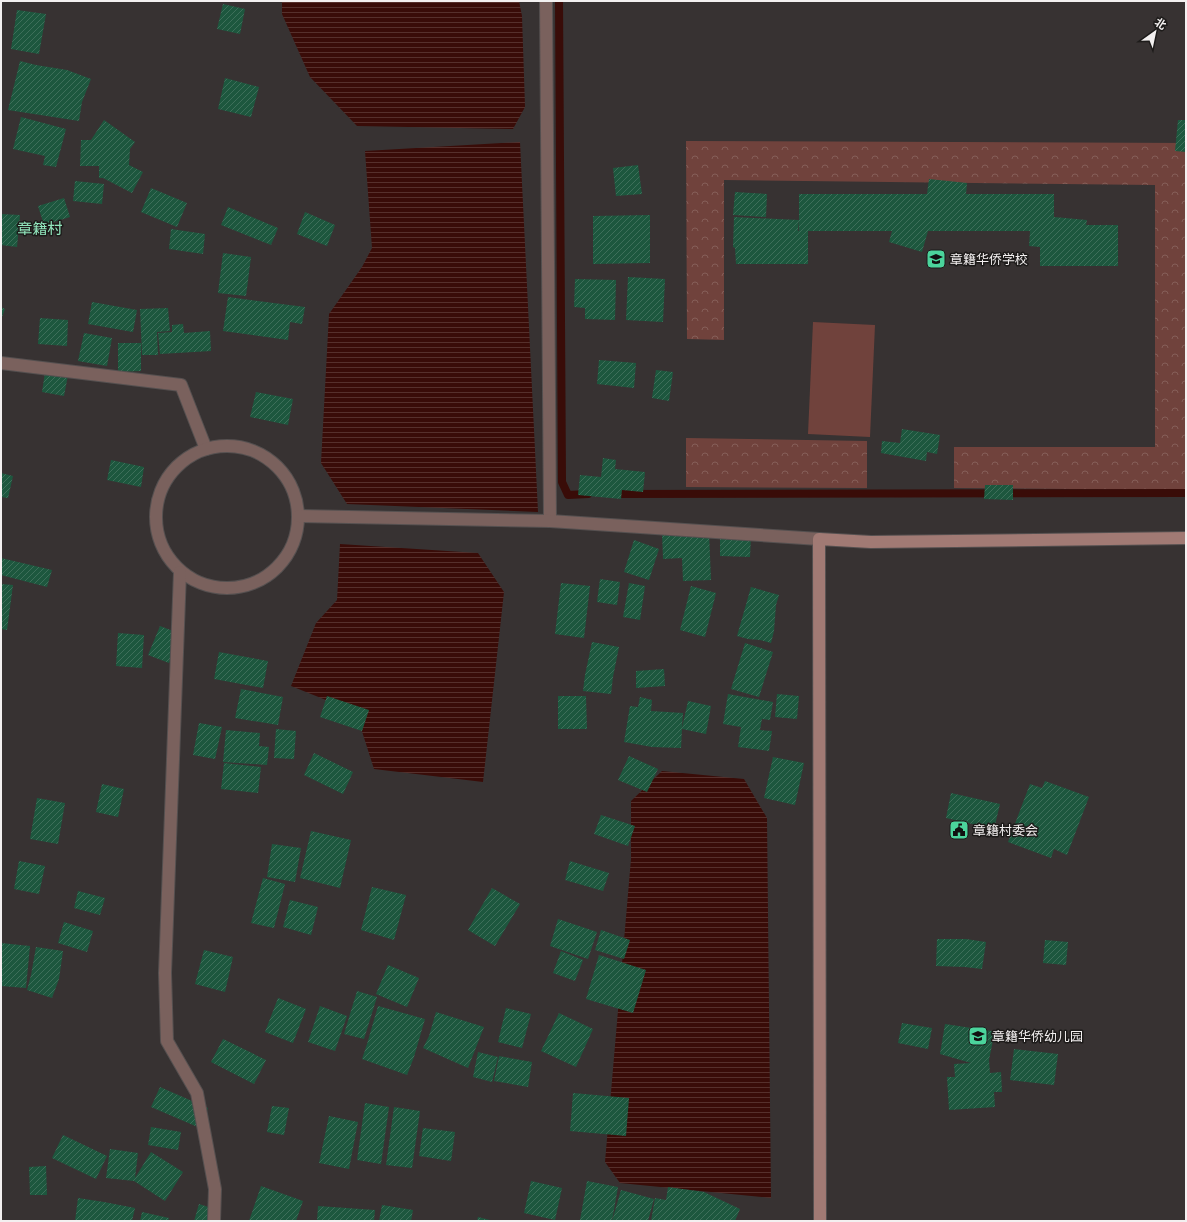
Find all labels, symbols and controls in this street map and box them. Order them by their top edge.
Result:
north arrow [1135,12,1175,52]
text: 北 [1152,15,1169,32]
district label: 章籍村 [17,220,63,238]
school or university icon: 章籍华侨学校 [925,248,947,270]
place label: 章籍华侨学校 [950,251,1028,267]
public building icon: 章籍村委会 [948,819,970,841]
place label: 章籍村委会 [973,822,1038,838]
school or university icon: 章籍华侨幼儿园 [967,1025,989,1047]
place label: 章籍华侨幼儿园 [992,1028,1083,1044]

